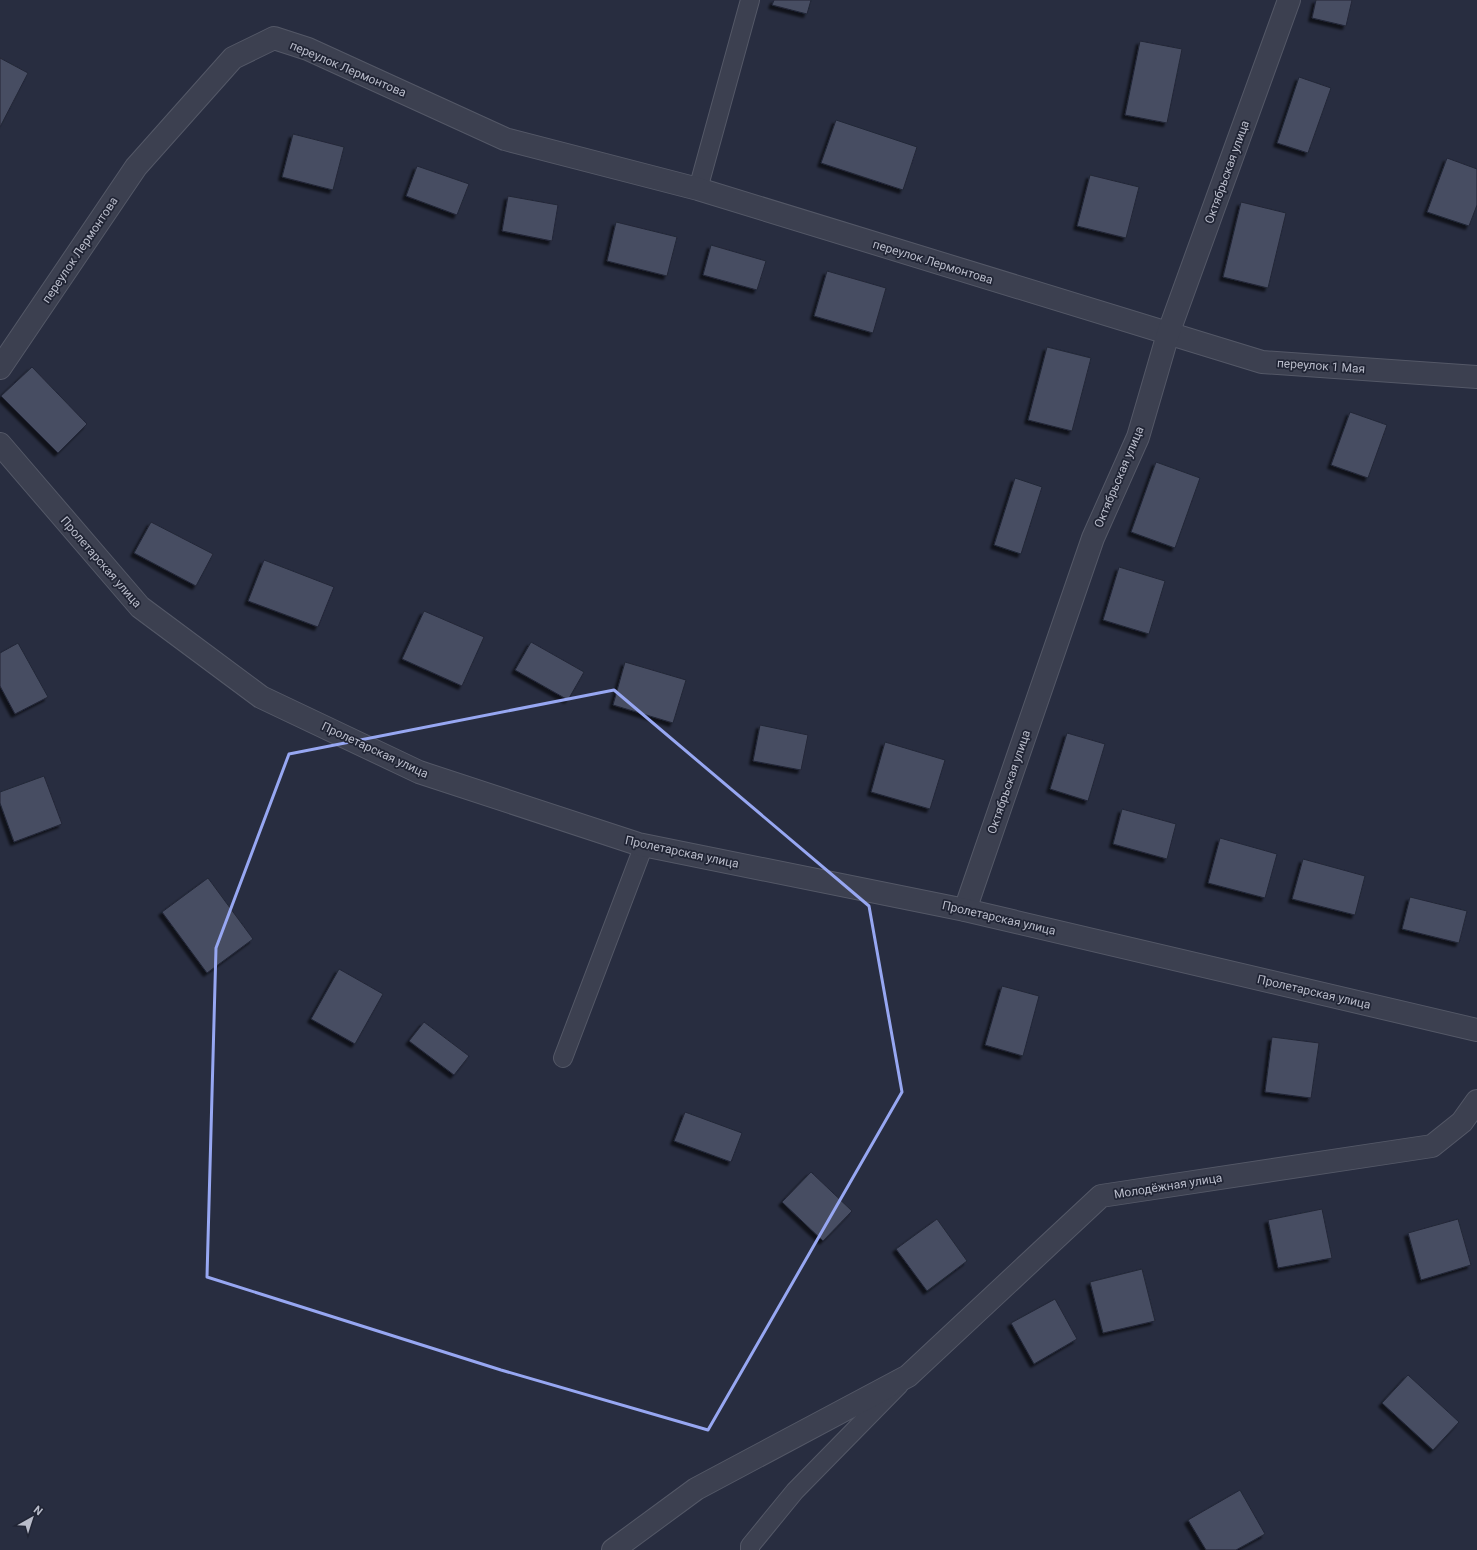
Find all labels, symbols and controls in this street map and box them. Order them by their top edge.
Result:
street label: переулок Лермонтова [288,38,408,100]
street label: Октябрьская улица [1202,119,1252,225]
street label: переулок Лермонтова [39,194,121,306]
street label: переулок Лермонтова [871,237,995,287]
street label: переулок 1 Мая [1276,356,1366,376]
street label: Октябрьская улица [1091,424,1147,530]
street label: Пролетарская улица [58,514,144,610]
street label: Пролетарская улица [319,719,431,781]
street label: Октябрьская улица [985,728,1033,836]
street label: Пролетарская улица [624,833,740,871]
street label: Пролетарская улица [941,898,1057,938]
street label: Пролетарская улица [1256,972,1372,1012]
street label: Молодёжная улица [1113,1171,1223,1201]
north arrow [12,1498,52,1538]
text: N [31,1503,45,1518]

